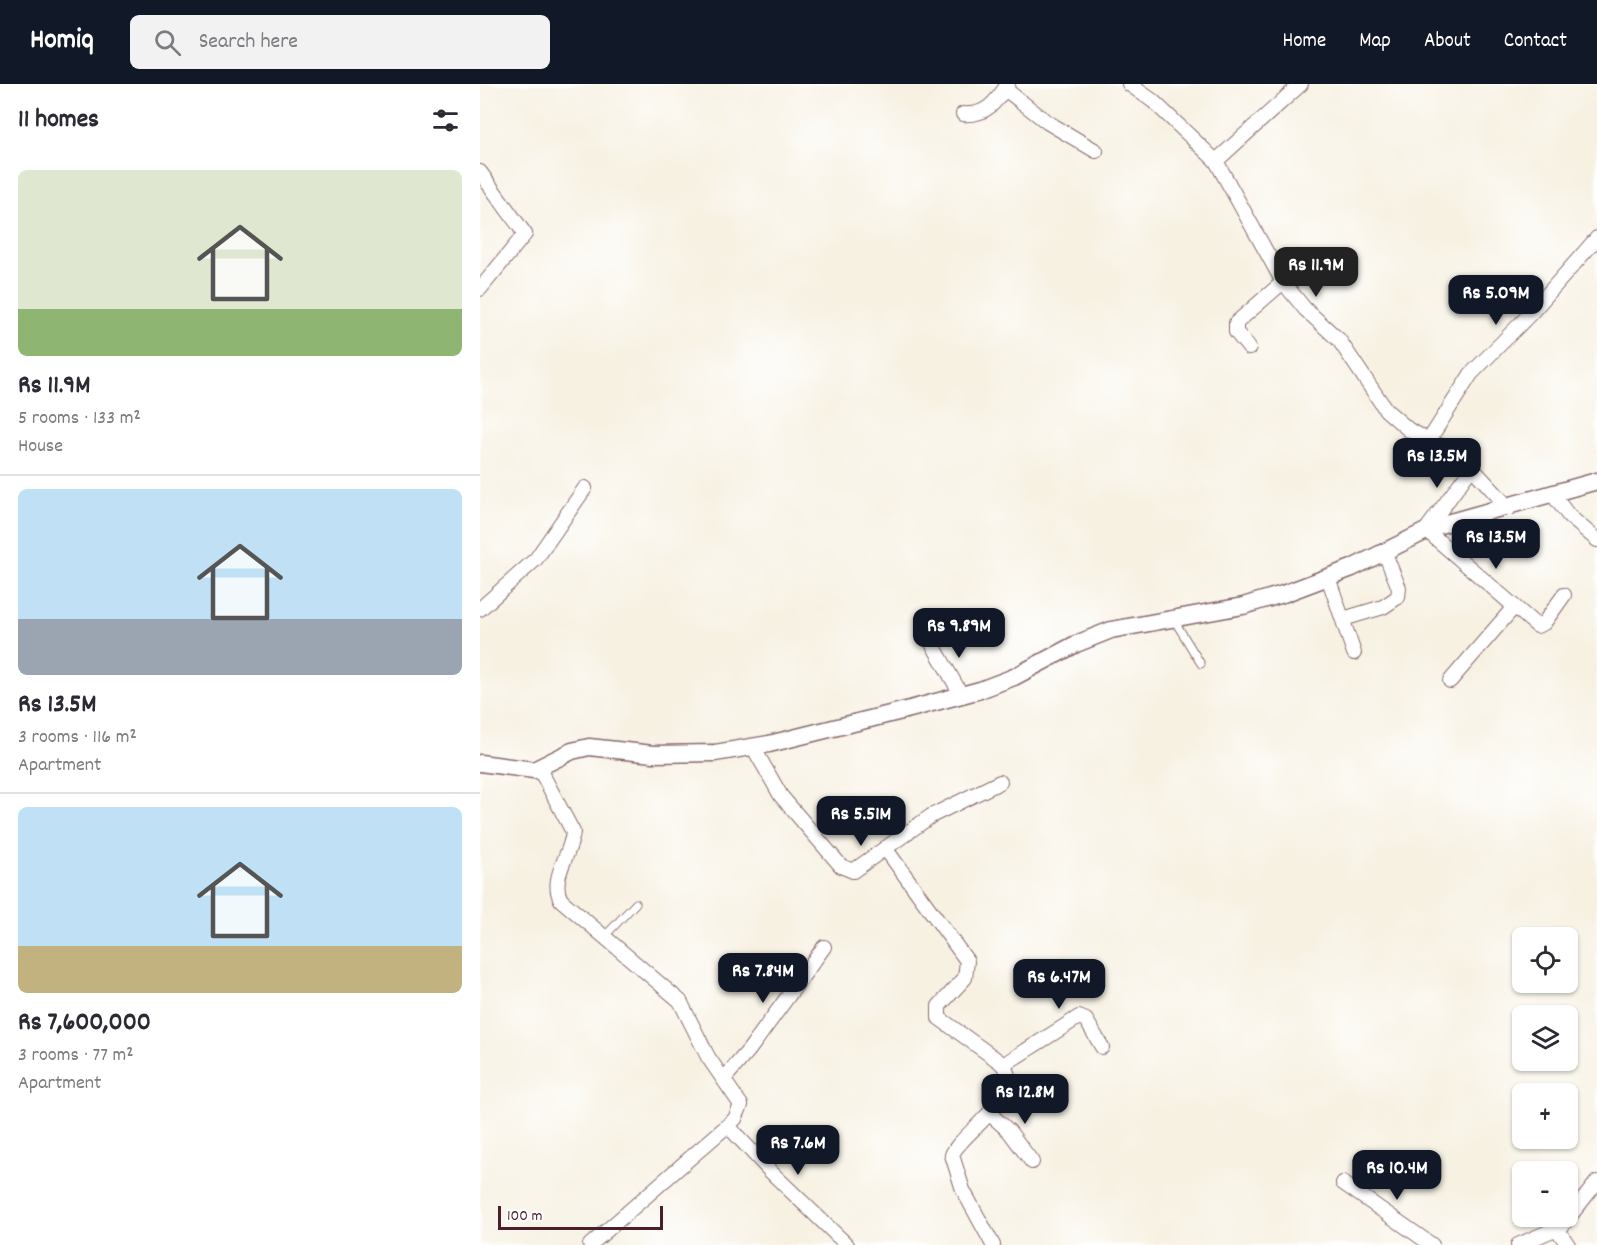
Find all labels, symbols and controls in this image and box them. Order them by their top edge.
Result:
search box [130,15,550,69]
text: Homiq [30,22,94,62]
icon: search [151,26,184,59]
text: Search here [199,27,298,58]
text: Home [1282,27,1326,57]
text: Map [1359,27,1391,57]
text: About [1424,27,1471,57]
text: Contact [1504,27,1567,57]
text: 11 homes [18,102,99,139]
icon: filters [429,104,462,137]
icon: home [186,209,294,317]
pin: Rs 11.9M [1254,247,1378,298]
text: Rs 11.9M [1288,252,1344,280]
pin: Rs 5.09M [1434,275,1558,326]
text: Rs 5.09M [1462,280,1530,308]
text: Rs 11.9M [18,368,90,405]
text: 5 rooms · 133 m² [18,405,141,433]
text: House [18,433,63,461]
pin: Rs 13.5M [1375,438,1499,489]
text: Rs 13.5M [1407,443,1467,471]
pin: Rs 13.5M [1434,519,1558,570]
text: Rs 13.5M [1466,524,1526,552]
icon: home [186,528,294,636]
pin: Rs 9.89M [897,608,1021,659]
text: Rs 9.89M [927,613,991,641]
text: Rs 13.5M [18,687,96,724]
text: 3 rooms · 116 m² [18,724,137,752]
text: Apartment [18,752,101,780]
pin: Rs 5.51M [799,796,923,847]
text: Rs 5.51M [831,801,891,829]
icon: home [186,846,294,954]
map controls [1512,927,1578,1227]
button: locate [1512,927,1578,993]
pin: Rs 7.84M [701,953,825,1004]
text: Rs 7.84M [732,958,794,986]
pin: Rs 6.47M [997,959,1121,1010]
text: Rs 6.47M [1027,964,1091,992]
text: Rs 7,600,000 [18,1005,151,1042]
button: layers [1512,1005,1578,1071]
text: 3 rooms · 77 m² [18,1042,134,1070]
text: Apartment [18,1070,101,1098]
pin: Rs 12.8M [963,1074,1087,1125]
text: Rs 12.8M [996,1079,1054,1107]
button: + [1512,1083,1578,1149]
pin: Rs 7.6M [743,1125,853,1176]
text: Rs 7.6M [770,1130,826,1158]
pin: Rs 10.4M [1335,1150,1459,1201]
text: Rs 10.4M [1366,1155,1428,1183]
button: − [1512,1161,1578,1227]
scale bar [498,1203,663,1230]
text: 100 m [507,1205,543,1228]

